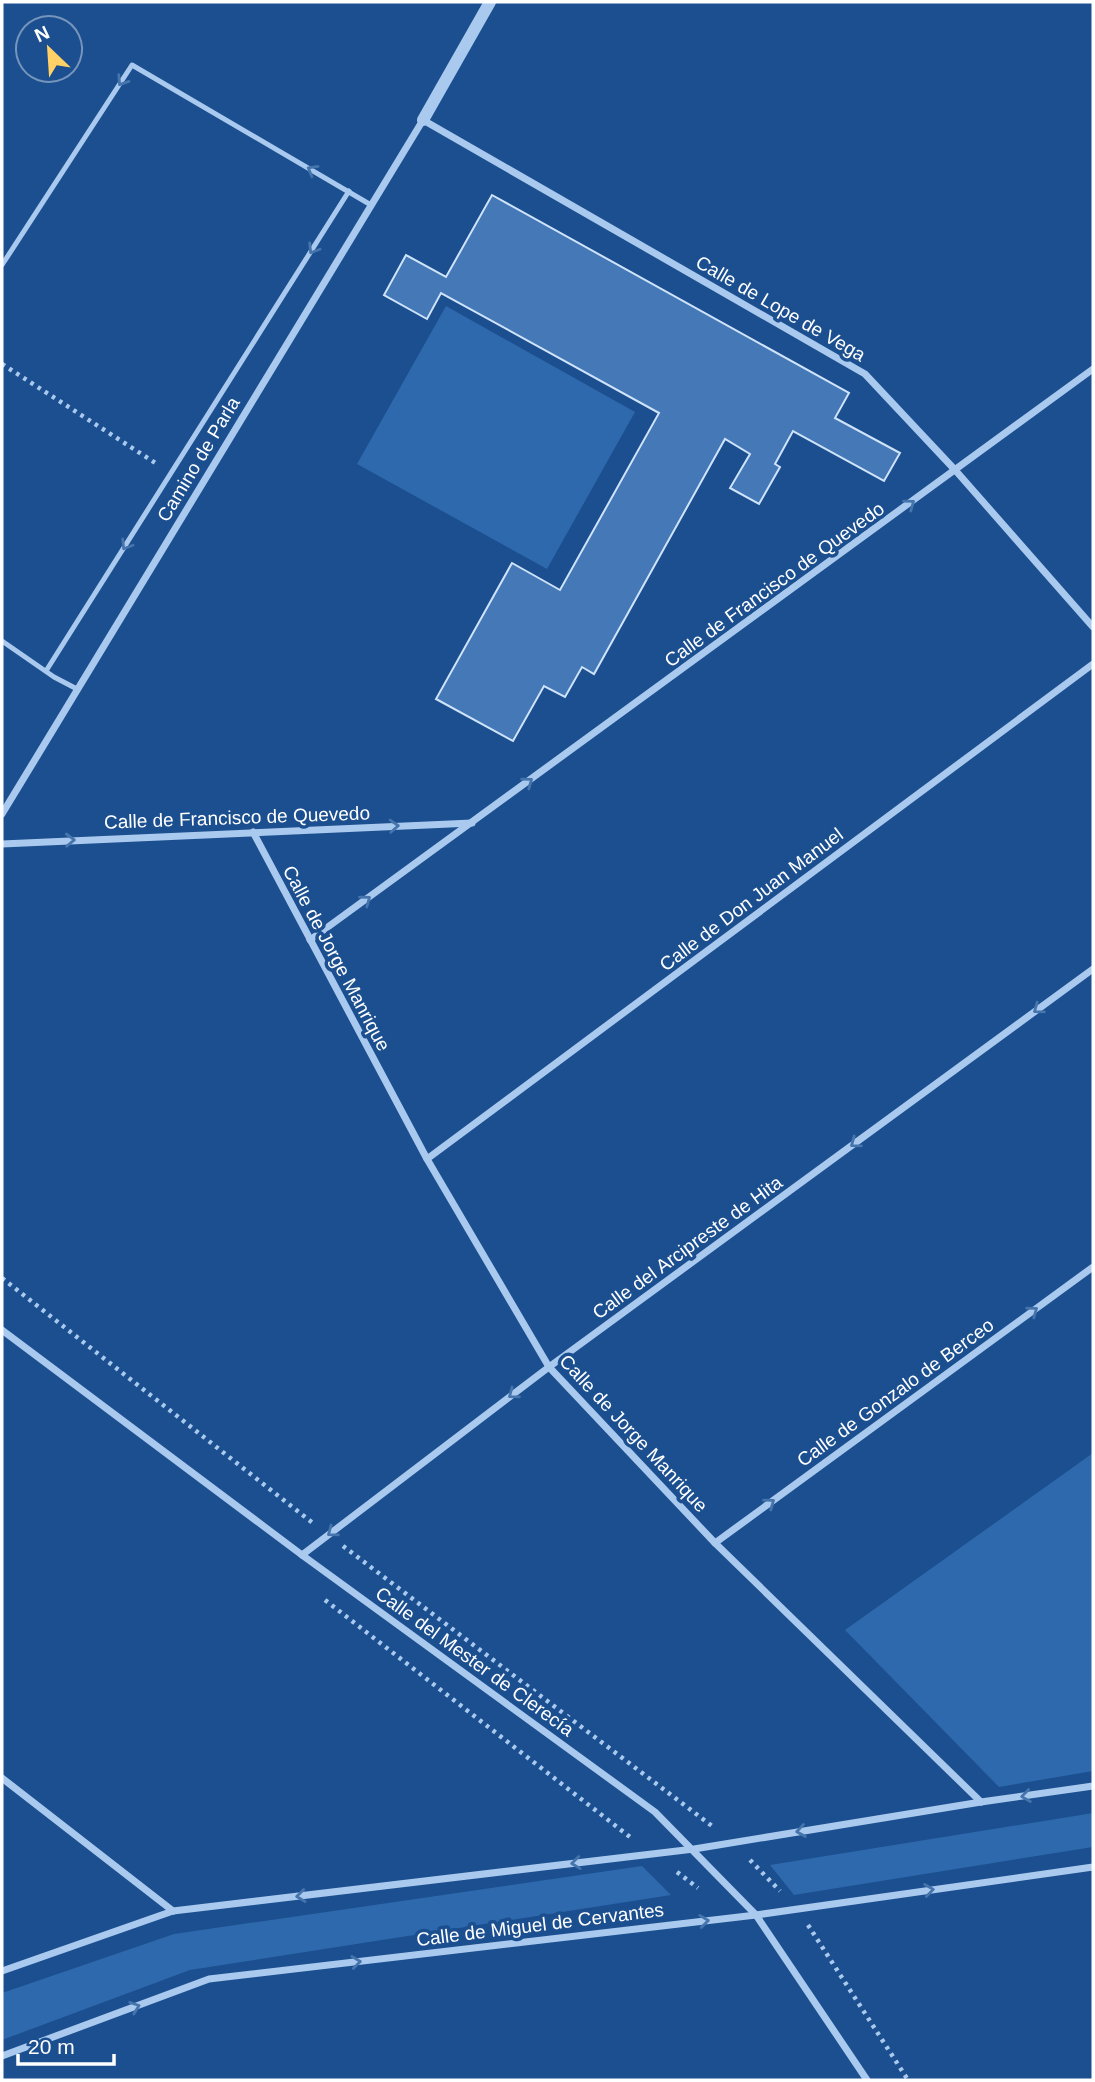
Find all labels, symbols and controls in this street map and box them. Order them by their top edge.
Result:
north arrow [14,14,84,84]
text: N [31,22,53,46]
one-way arrow [118,73,130,86]
one-way arrow [307,165,320,178]
one-way arrow [308,241,321,254]
street label: Calle de Lope de Vega [692,251,870,366]
street label: Camino de Parla [153,393,244,525]
street label: Calle de Francisco de Quevedo [660,498,888,671]
one-way arrow [902,500,915,513]
one-way arrow [121,537,134,550]
one-way arrow [520,778,533,791]
street label: Calle de Francisco de Quevedo [104,802,370,833]
one-way arrow [389,819,400,834]
street label: Calle de Don Juan Manuel [656,824,847,975]
one-way arrow [65,832,76,847]
street label: Calle de Jorge Manrique [279,862,394,1055]
one-way arrow [358,896,371,908]
one-way arrow [1033,1001,1046,1013]
one-way arrow [850,1135,863,1148]
street label: Calle del Arcipreste de Hita [588,1171,787,1323]
one-way arrow [1025,1307,1038,1319]
street label: Calle de Gonzalo de Berceo [793,1314,998,1471]
street label: Calle de Jorge Manrique [555,1350,712,1516]
one-way arrow [509,1386,521,1399]
one-way arrow [762,1498,775,1511]
one-way arrow [327,1523,340,1536]
street label: Calle del Mester de Clerecía [372,1582,578,1741]
one-way arrow [1020,1788,1032,1803]
one-way arrow [795,1823,807,1838]
one-way arrow [570,1856,582,1871]
one-way arrow [923,1883,935,1898]
one-way arrow [295,1888,307,1903]
street label: Calle de Miguel de Cervantes [415,1899,665,1950]
one-way arrow [698,1913,710,1928]
one-way arrow [350,1954,362,1969]
one-way arrow [128,2001,140,2015]
scale bar [18,2022,114,2066]
text: 20 m [28,2035,75,2058]

